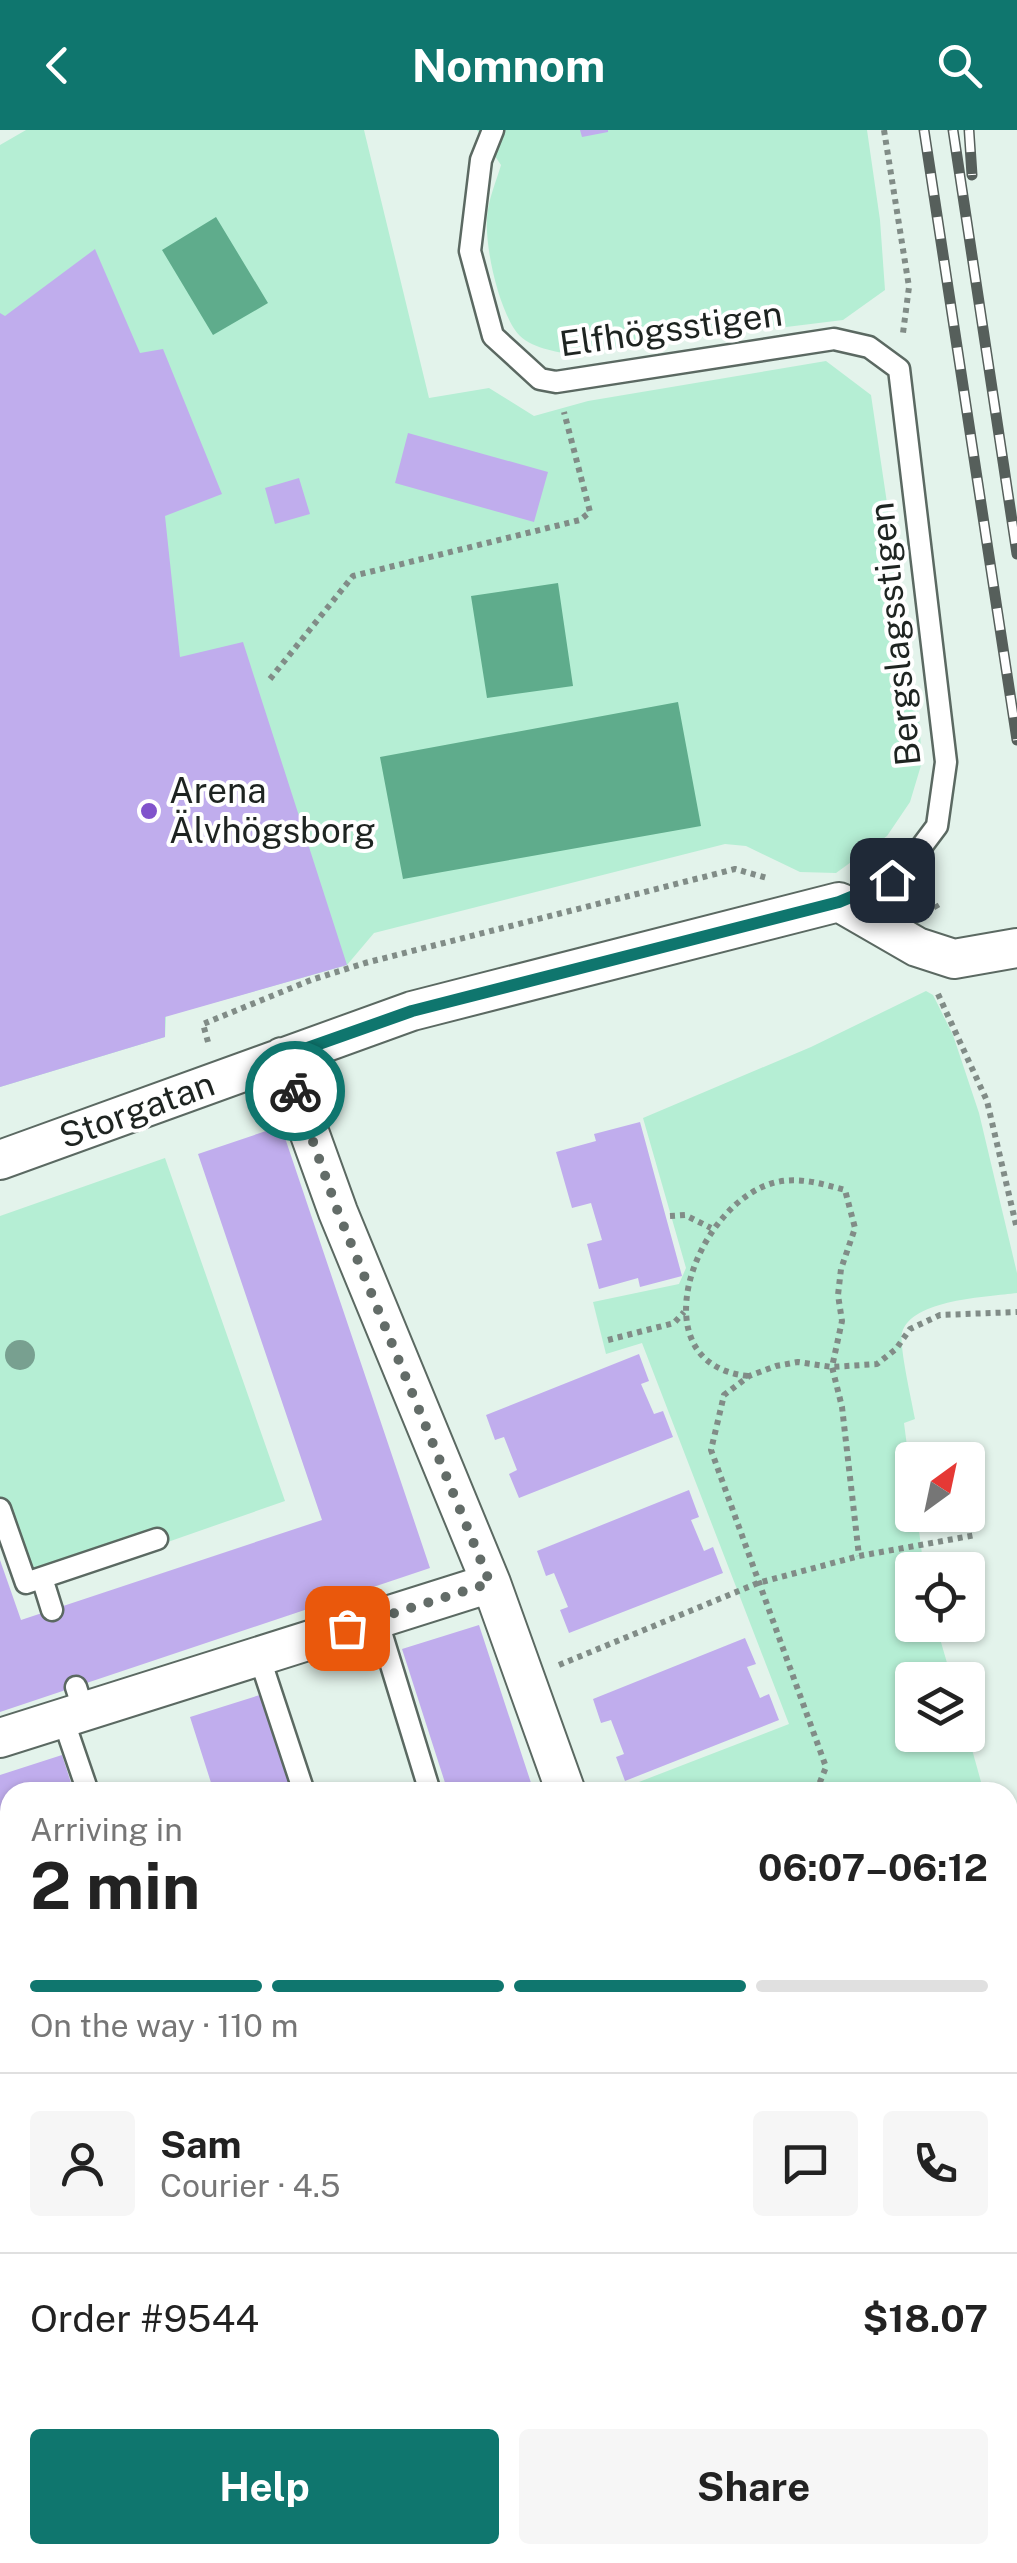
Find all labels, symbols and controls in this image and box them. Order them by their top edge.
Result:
icon: back [30,38,85,93]
icon: search [932,38,987,93]
text: Nomnom [412,39,605,92]
street label: Elfhögsstigen [557,293,785,364]
street label: Bergslagsstigen [860,500,929,768]
place label: Arena Älvhögsborg [169,770,376,851]
marker: Arena Älvhögsborg [138,800,160,822]
pin [850,838,935,923]
icon: home [865,853,920,908]
courier [245,1041,345,1141]
street label: Storgatan [54,1063,220,1156]
icon: bike [268,1064,323,1119]
north arrow [895,1442,985,1532]
map controls [895,1442,985,1752]
button: locate [895,1552,985,1642]
pin [305,1586,390,1671]
icon: bag [320,1601,375,1656]
button: layers [895,1662,985,1752]
text: Arriving in [30,1811,183,1848]
text: 06:07–06:12 [758,1845,988,1890]
text: 2 min [30,1847,200,1924]
text: On the way · 110 m [30,2007,298,2044]
button: person [30,2111,135,2216]
button: chat [753,2111,858,2216]
button: phone [883,2111,988,2216]
text: Sam [160,2122,242,2167]
text: Courier · 4.5 [160,2167,340,2204]
text: Order #9544 [30,2296,259,2341]
text: $18.07 [862,2296,988,2341]
button: Help [30,2429,499,2544]
button: Share [519,2429,988,2544]

